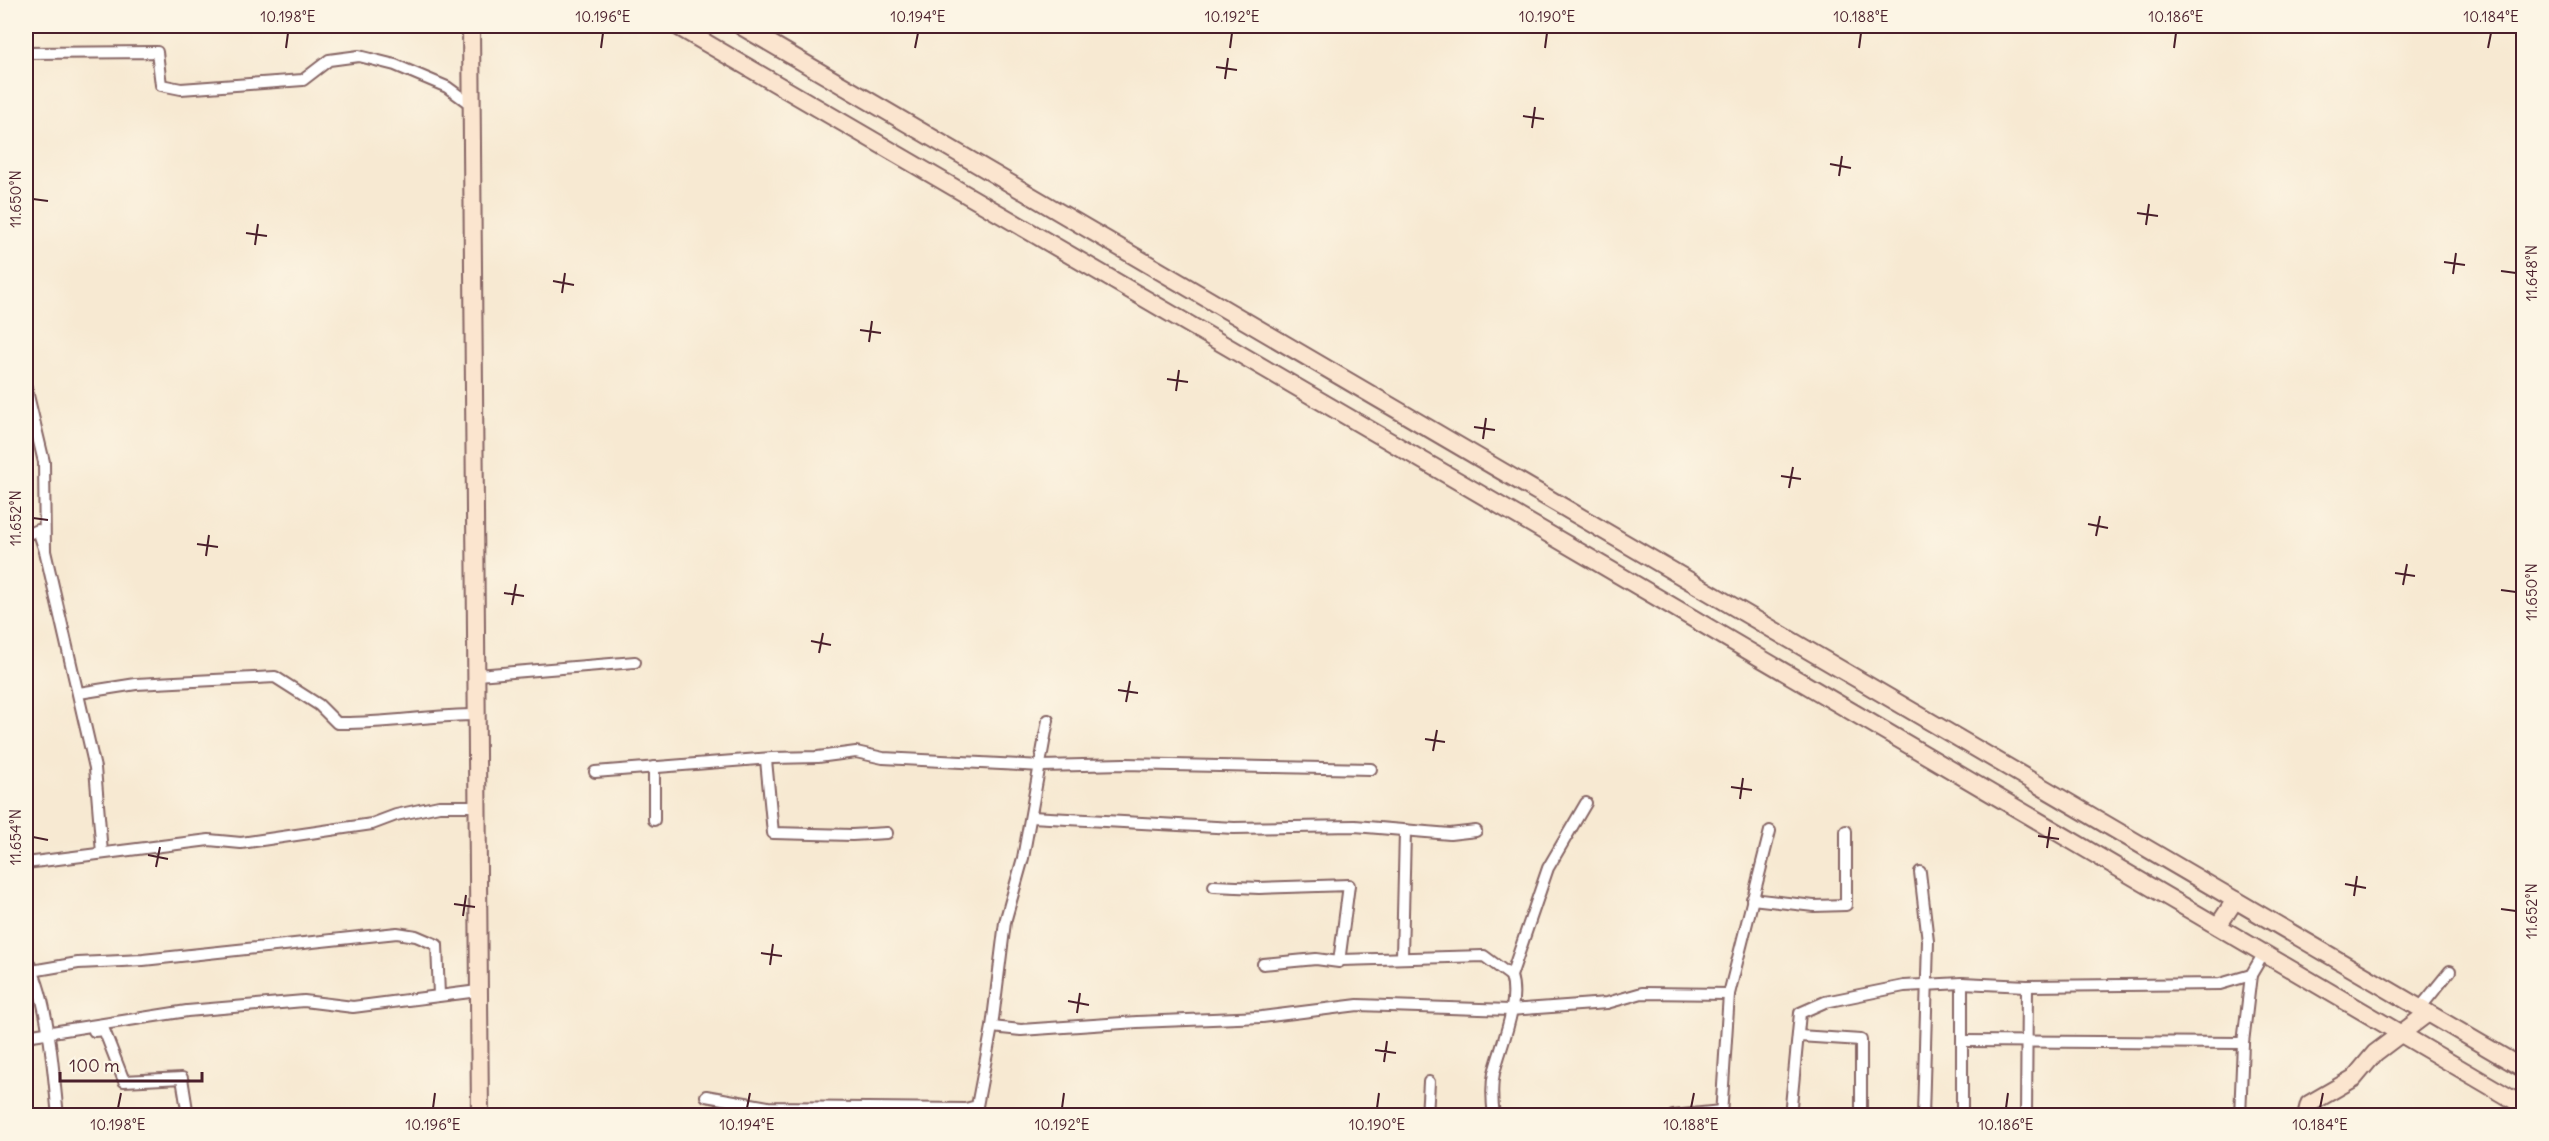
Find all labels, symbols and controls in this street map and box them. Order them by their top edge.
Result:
text: 10.198°E [260,7,316,26]
text: 10.196°E [575,7,631,26]
text: 10.194°E [890,7,946,26]
text: 10.192°E [1205,7,1260,26]
text: 10.190°E [1519,7,1575,26]
text: 10.188°E [1833,7,1889,26]
text: 10.186°E [2148,7,2204,26]
text: 10.184°E [2463,7,2519,26]
text: 11.650°N [6,170,25,228]
text: 11.648°N [2522,245,2541,301]
text: 11.652°N [6,490,25,546]
text: 11.650°N [2522,563,2541,621]
text: 11.654°N [6,809,25,865]
text: 11.652°N [2522,883,2541,939]
scale bar [60,1045,202,1083]
text: 100 m [69,1054,120,1077]
text: 10.198°E [90,1115,146,1134]
text: 10.196°E [405,1115,461,1134]
text: 10.194°E [719,1115,775,1134]
text: 10.192°E [1035,1115,1090,1134]
text: 10.190°E [1349,1115,1405,1134]
text: 10.188°E [1663,1115,1719,1134]
text: 10.186°E [1978,1115,2034,1134]
text: 10.184°E [2292,1115,2348,1134]

